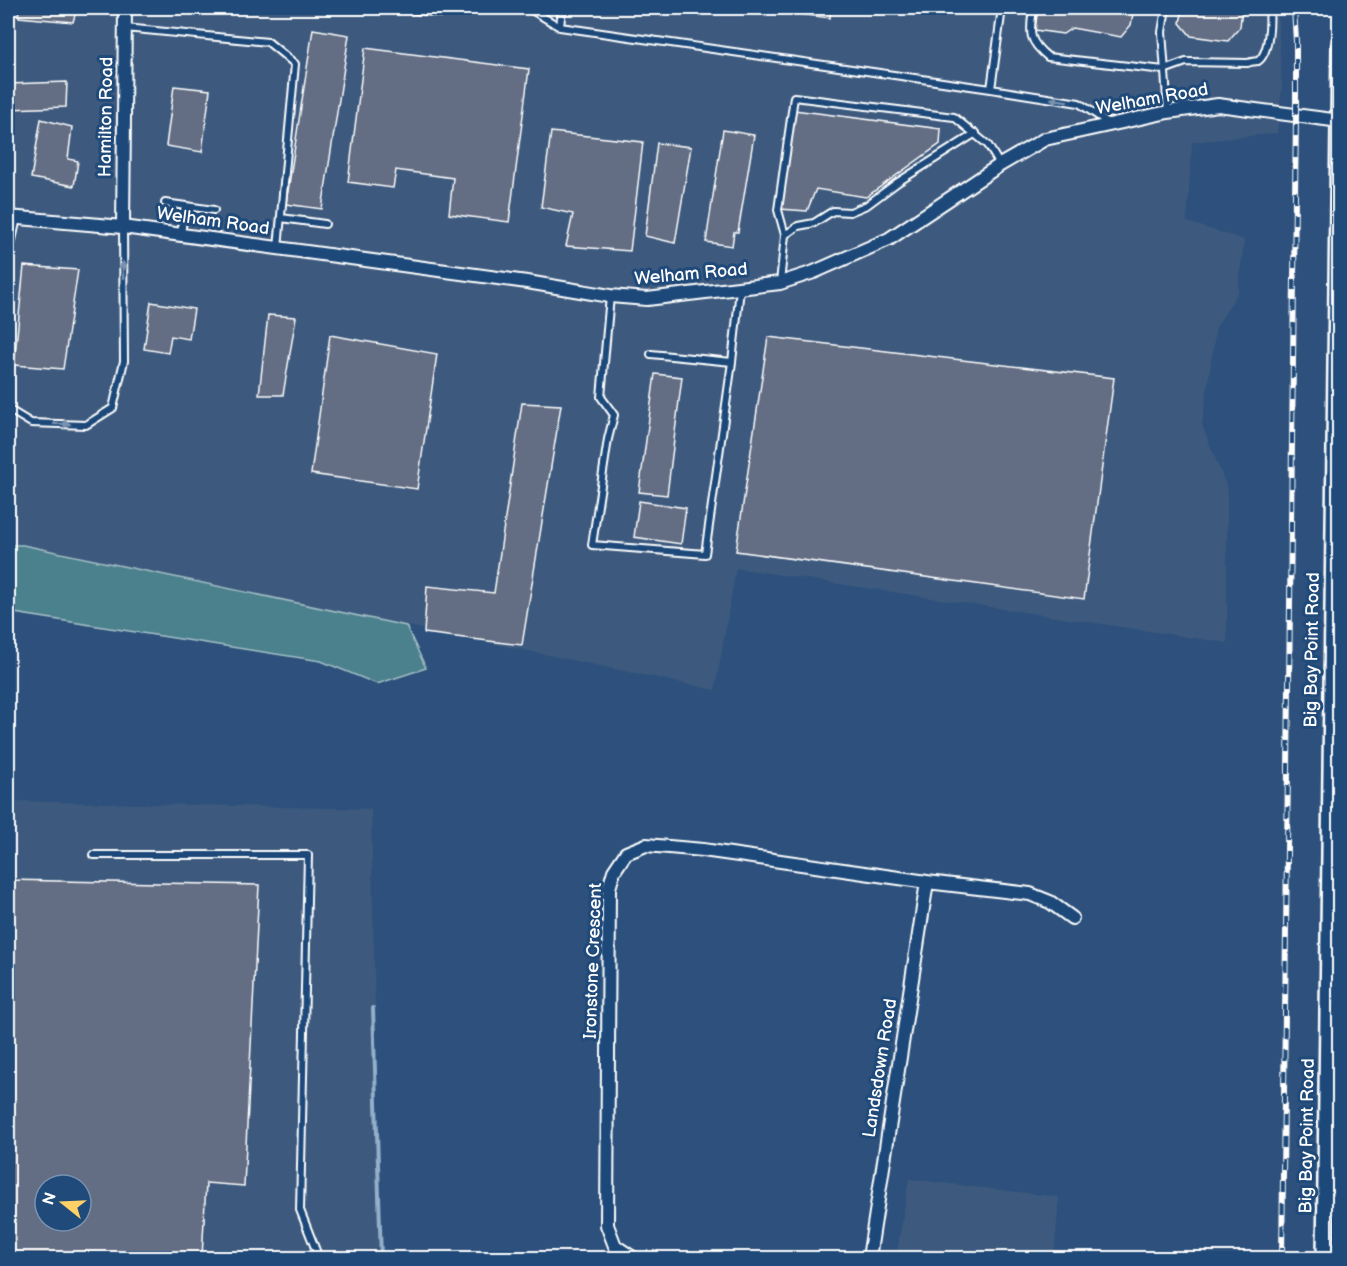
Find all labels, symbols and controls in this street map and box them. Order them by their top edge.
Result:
street label: Hamilton Road [94,57,118,177]
street label: Welham Road [1094,79,1210,119]
one-way arrow [1050,95,1069,104]
street label: Welham Road [155,203,271,239]
street label: Welham Road [634,259,748,289]
one-way arrow [118,261,128,280]
one-way arrow [53,420,72,429]
street label: Big Bay Point Road [1300,572,1324,728]
street label: Ironstone Crescent [580,882,606,1039]
street label: Landsdown Road [859,997,901,1139]
street label: Big Bay Point Road [1295,1058,1319,1214]
north arrow [33,1173,93,1233]
text: N [39,1190,61,1207]

